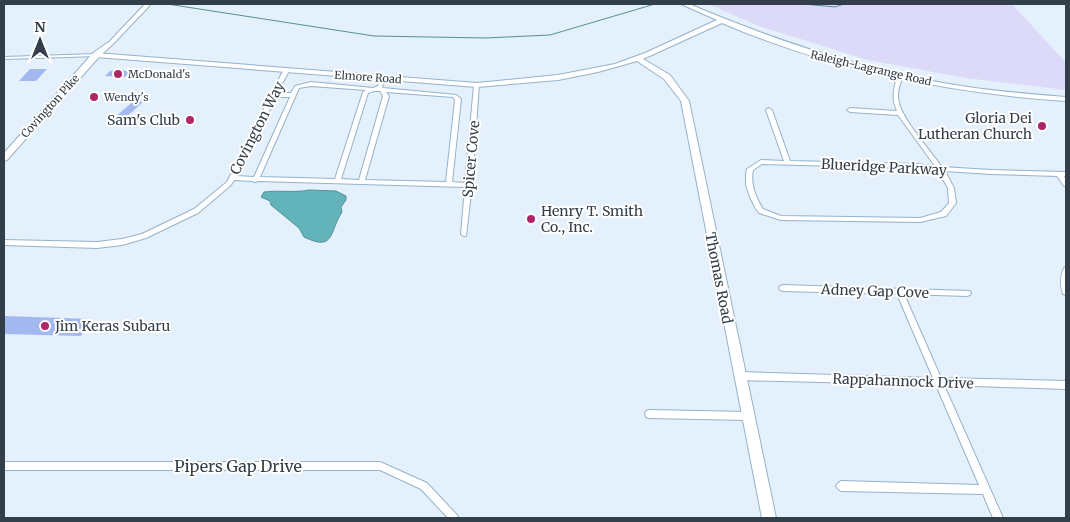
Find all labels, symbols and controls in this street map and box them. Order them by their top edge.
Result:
north arrow [15,15,65,65]
text: N [34,18,46,36]
street label: Raleigh-Lagrange Road [809,47,933,89]
place label: McDonald's [128,67,190,81]
marker: McDonald's [112,68,124,80]
street label: Elmore Road [334,68,403,86]
street label: Covington Pike [18,71,82,141]
street label: Covington Way [226,78,289,178]
place label: Wendy's [103,90,149,104]
marker: Wendy's [88,91,100,103]
place label: Gloria Dei Lutheran Church [918,109,1032,143]
place label: Sam's Club [107,111,180,129]
marker: Sam's Club [184,114,196,126]
street label: Spicer Cove [459,120,483,198]
marker: Gloria Dei Lutheran Church [1036,120,1048,132]
street label: Blueridge Parkway [821,155,948,179]
place label: Henry T. Smith Co., Inc. [541,202,643,236]
marker: Henry T. Smith Co., Inc. [525,213,537,225]
street label: Thomas Road [701,231,737,326]
street label: Adney Gap Cove [820,280,929,302]
place label: Jim Keras Subaru [54,317,171,335]
marker: Jim Keras Subaru [39,320,51,332]
street label: Rappahannock Drive [832,370,974,392]
street label: Pipers Gap Drive [174,456,302,476]

